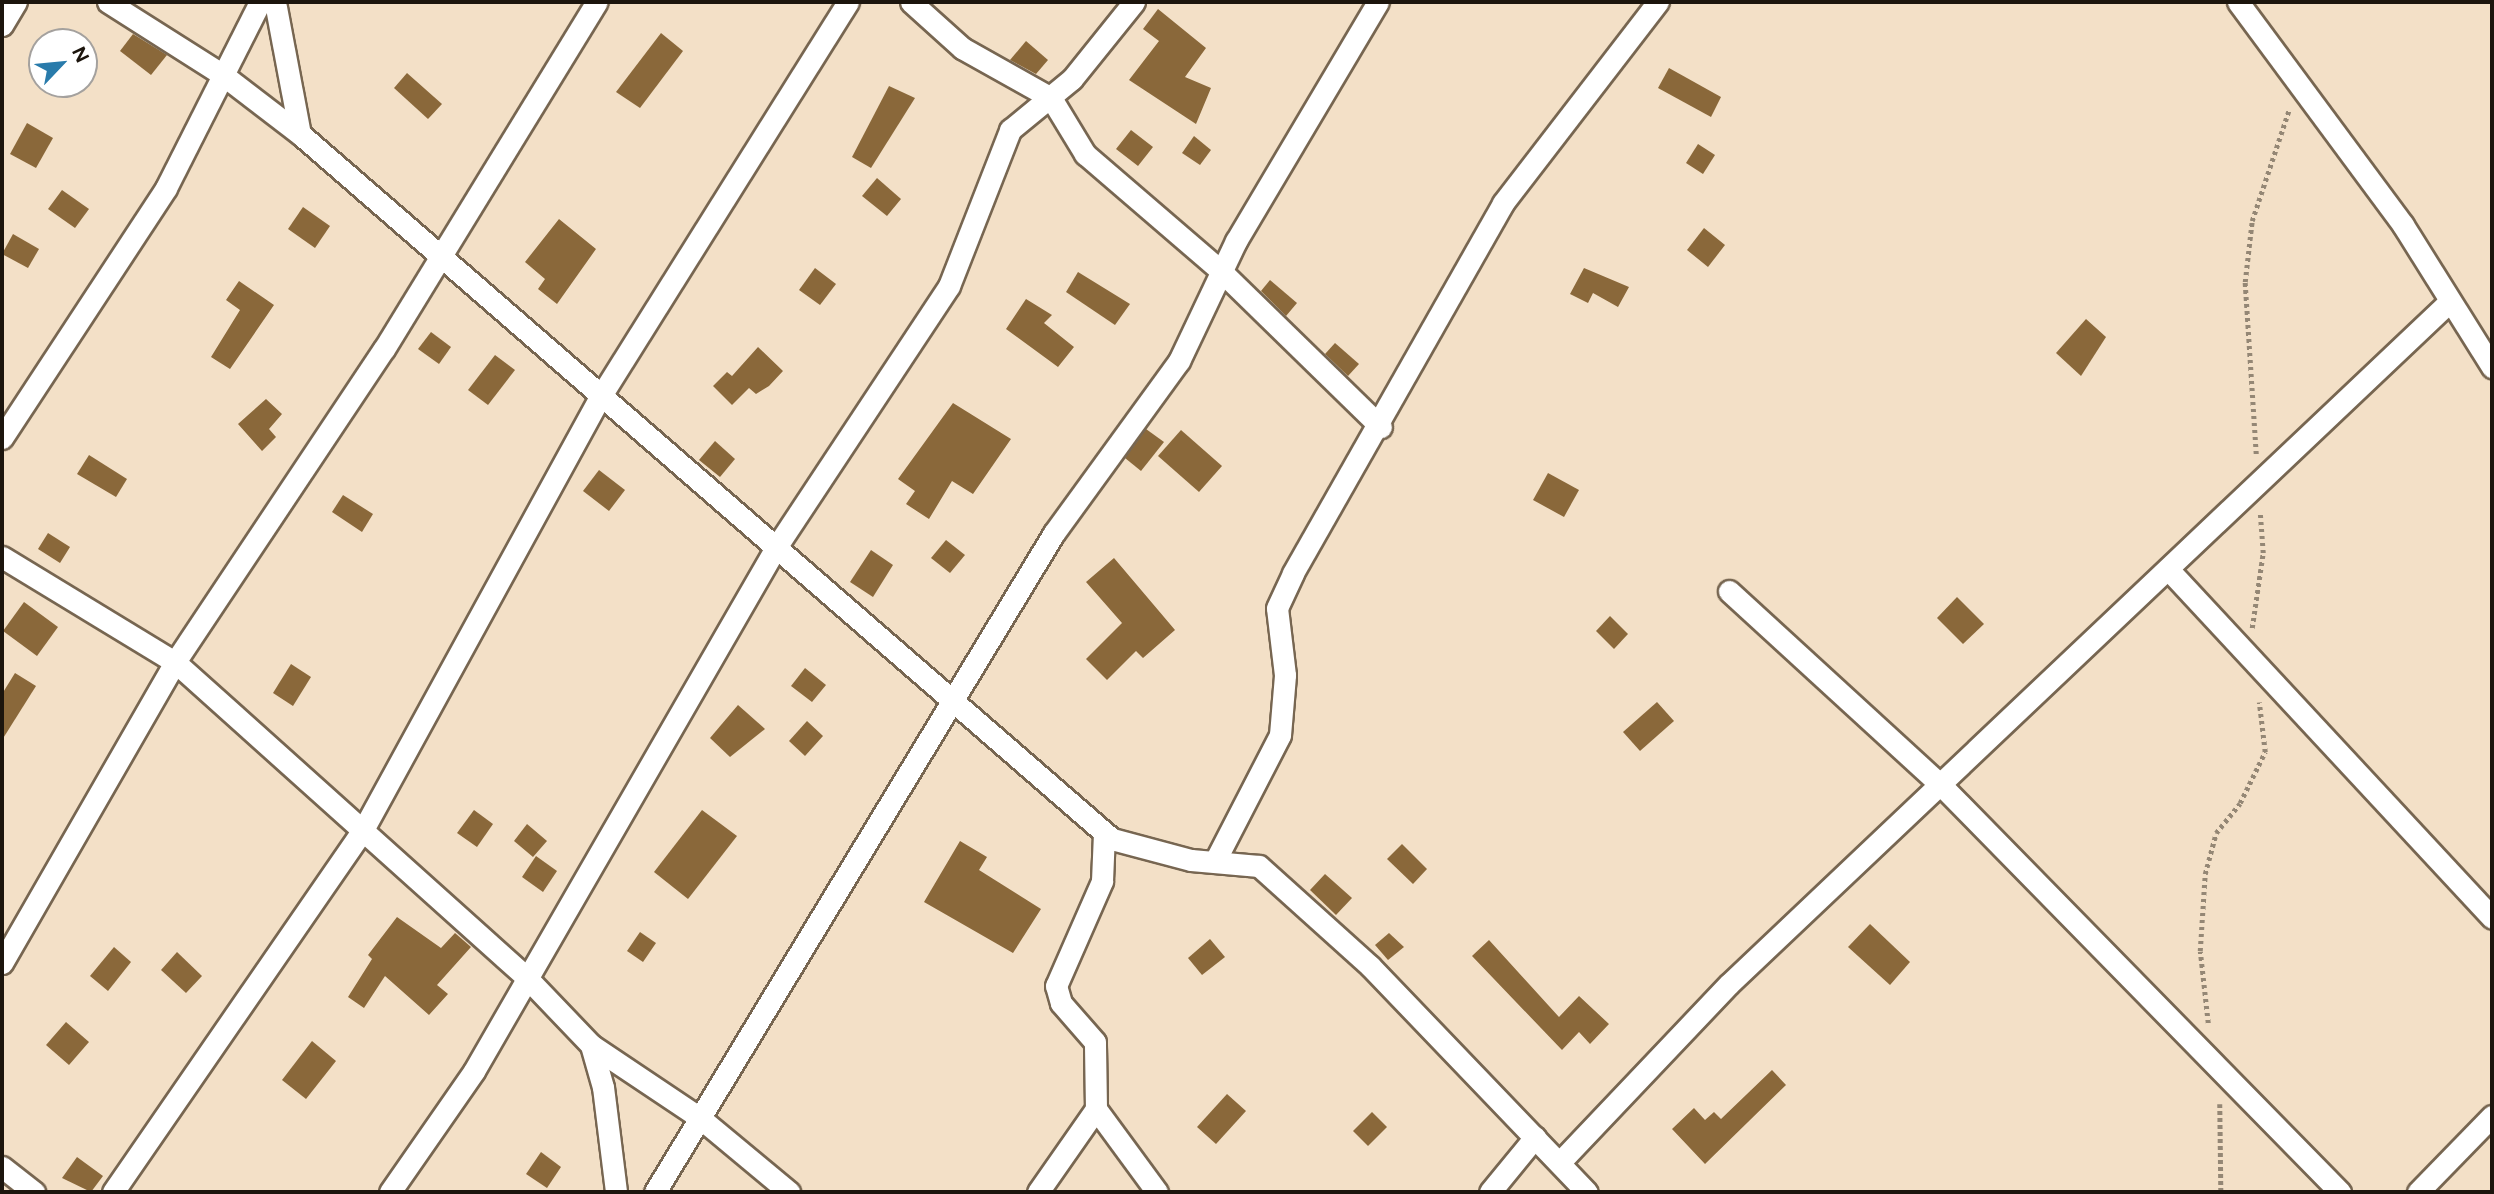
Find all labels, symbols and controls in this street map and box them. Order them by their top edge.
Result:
north arrow [28,28,98,98]
text: N [67,43,94,66]

